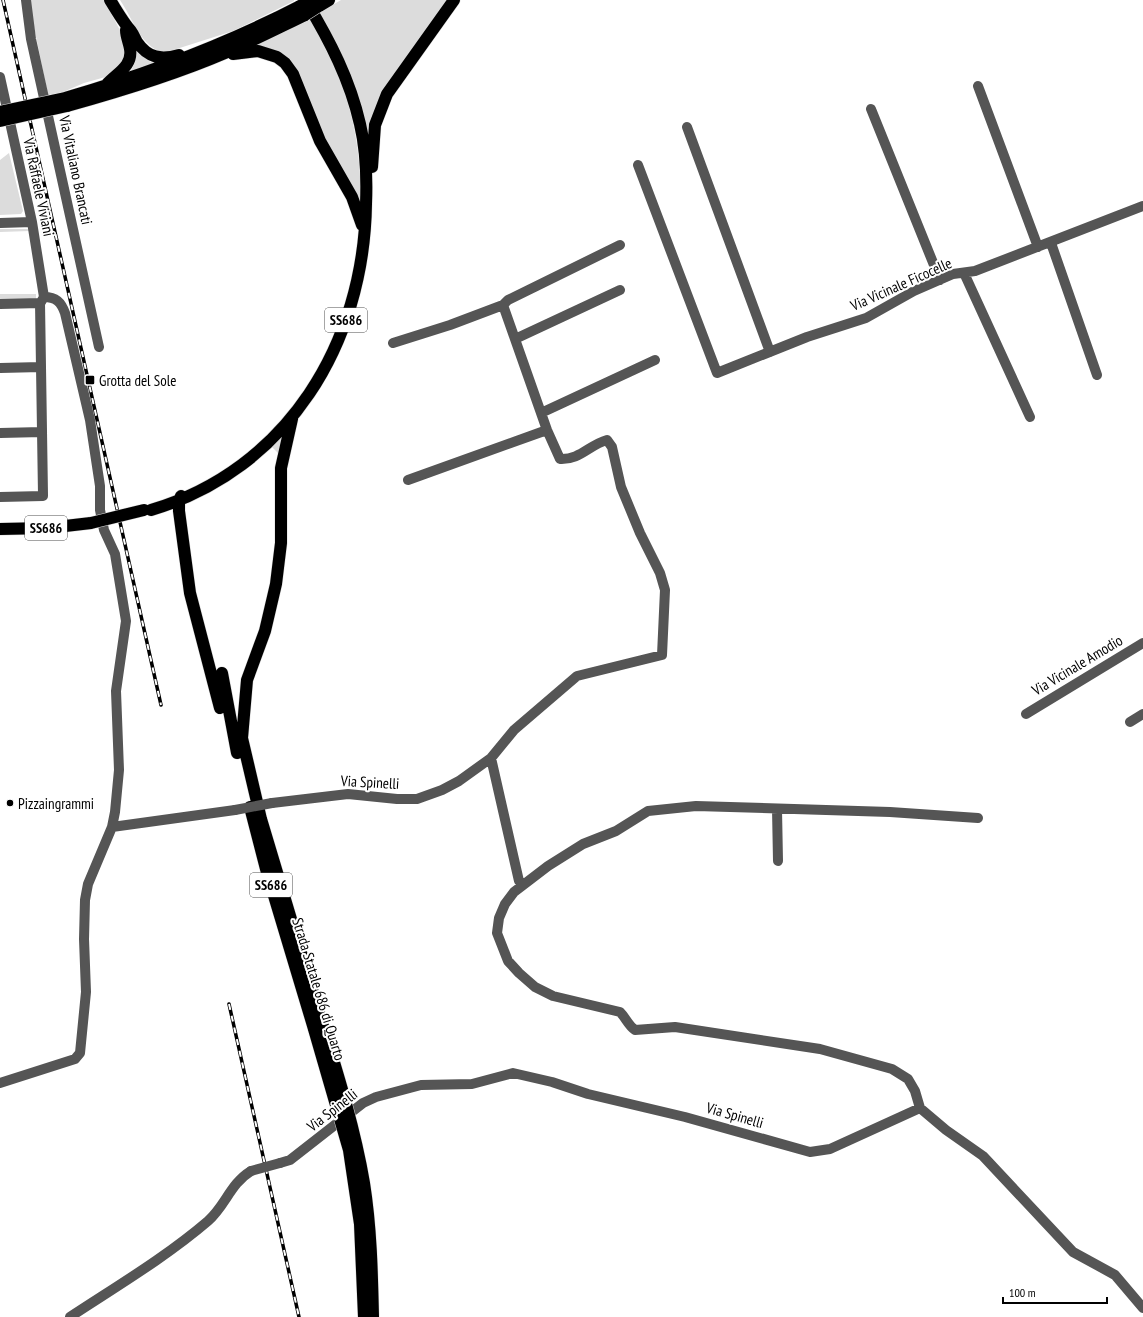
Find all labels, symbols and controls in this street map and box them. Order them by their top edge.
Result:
street label: Via Vitaliano Brancati [55,113,97,226]
street label: Via Raffaele Viviani [19,135,59,238]
street label: Via Vicinale Ficocelle [847,253,955,315]
road number: SS686 [325,308,367,332]
place label: Grotta del Sole [99,371,176,390]
marker: Grotta del Sole [84,374,96,386]
road number: SS686 [25,516,67,540]
street label: Via Vicinale Amodio [1027,630,1126,700]
street label: Via Spinelli [339,771,400,793]
place label: Pizzaingrammi [18,794,94,813]
marker: Pizzaingrammi [5,798,15,808]
road number: SS686 [250,873,292,897]
street label: Strada Statale 686 di Quarto [288,915,350,1063]
street label: Via Spinelli [302,1084,361,1136]
street label: Via Spinelli [703,1098,766,1132]
scale bar [1003,1279,1107,1305]
text: 100 m [1009,1285,1036,1300]

